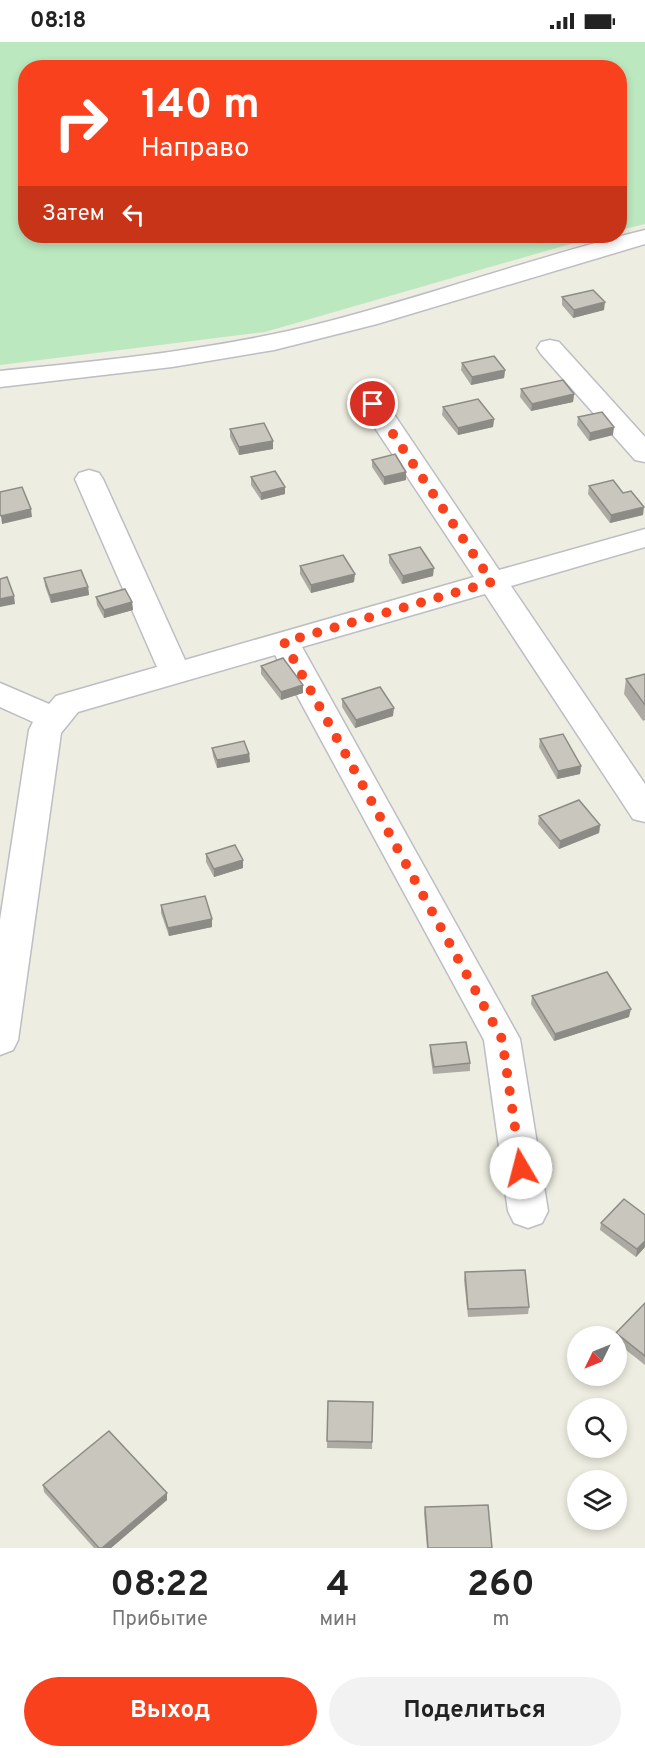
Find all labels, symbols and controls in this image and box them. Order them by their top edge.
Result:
text: 08:18 [30,8,86,35]
text: 140 m [141,80,260,133]
icon: right [42,84,120,162]
text: Направо [141,132,249,166]
icon: left [117,198,150,231]
text: Затем [42,201,105,228]
pin [347,378,398,429]
icon: arrive [356,387,389,420]
position arrow [489,1136,553,1200]
north arrow [567,1326,627,1386]
map controls [567,1326,627,1530]
button: search [567,1398,627,1458]
button: layers [567,1470,627,1530]
text: 08:22 [110,1563,209,1609]
text: 4 [327,1563,350,1609]
text: 260 [467,1563,535,1609]
text: Прибытие [112,1607,208,1633]
text: мин [319,1607,357,1633]
text: m [492,1607,509,1633]
button: Выход [24,1677,317,1746]
button: Поделиться [329,1677,621,1746]

